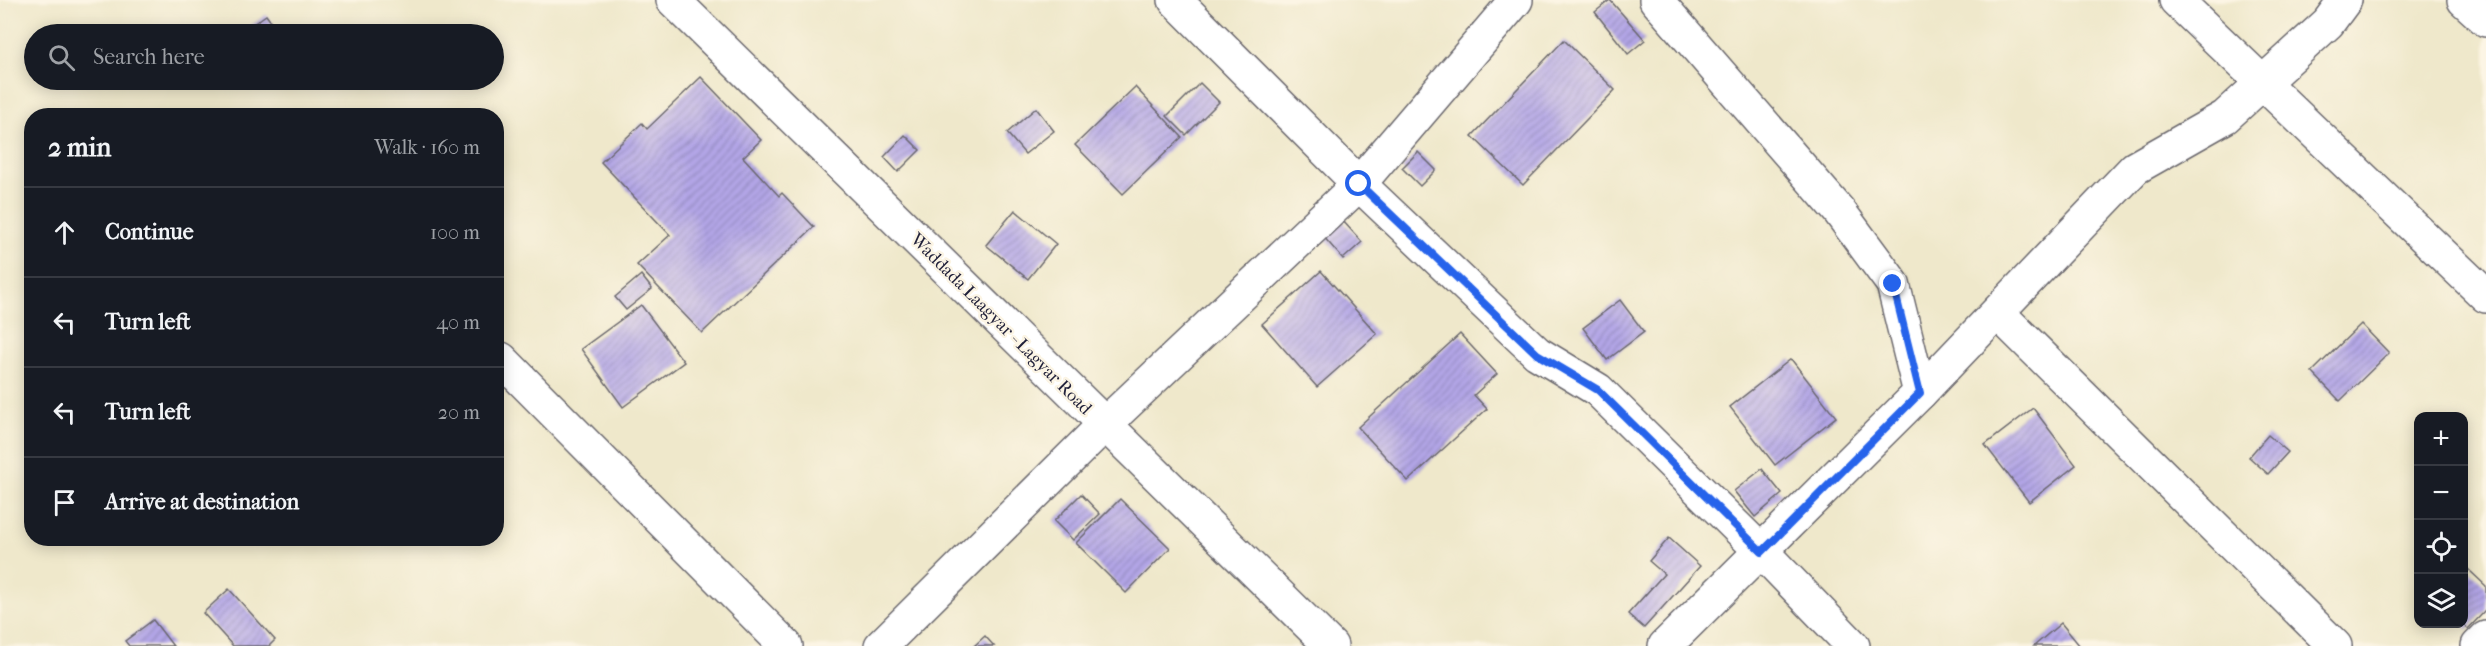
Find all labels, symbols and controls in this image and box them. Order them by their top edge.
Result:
search box [24,24,504,90]
icon: search [45,41,78,74]
text: Search here [93,44,205,70]
text: 2 min [48,132,111,163]
text: Walk · 160 m [374,136,480,159]
route start [1345,170,1371,196]
icon: ahead [48,216,81,249]
text: Continue [105,219,194,245]
text: 100 m [430,221,480,244]
street label: Waddada Laagyar - Lagyar Road [905,228,1096,419]
route end [1879,270,1905,296]
icon: left [48,306,81,339]
text: Turn left [105,309,191,335]
text: 40 m [436,311,480,334]
icon: left [48,396,81,429]
text: Turn left [105,399,191,425]
text: 20 m [438,401,480,424]
map controls [2414,412,2468,628]
button: + [2414,412,2468,466]
button: − [2414,466,2468,520]
icon: arrive [48,486,81,519]
text: Arrive at destination [105,489,299,515]
button: locate [2414,520,2468,574]
button: layers [2414,574,2468,628]

